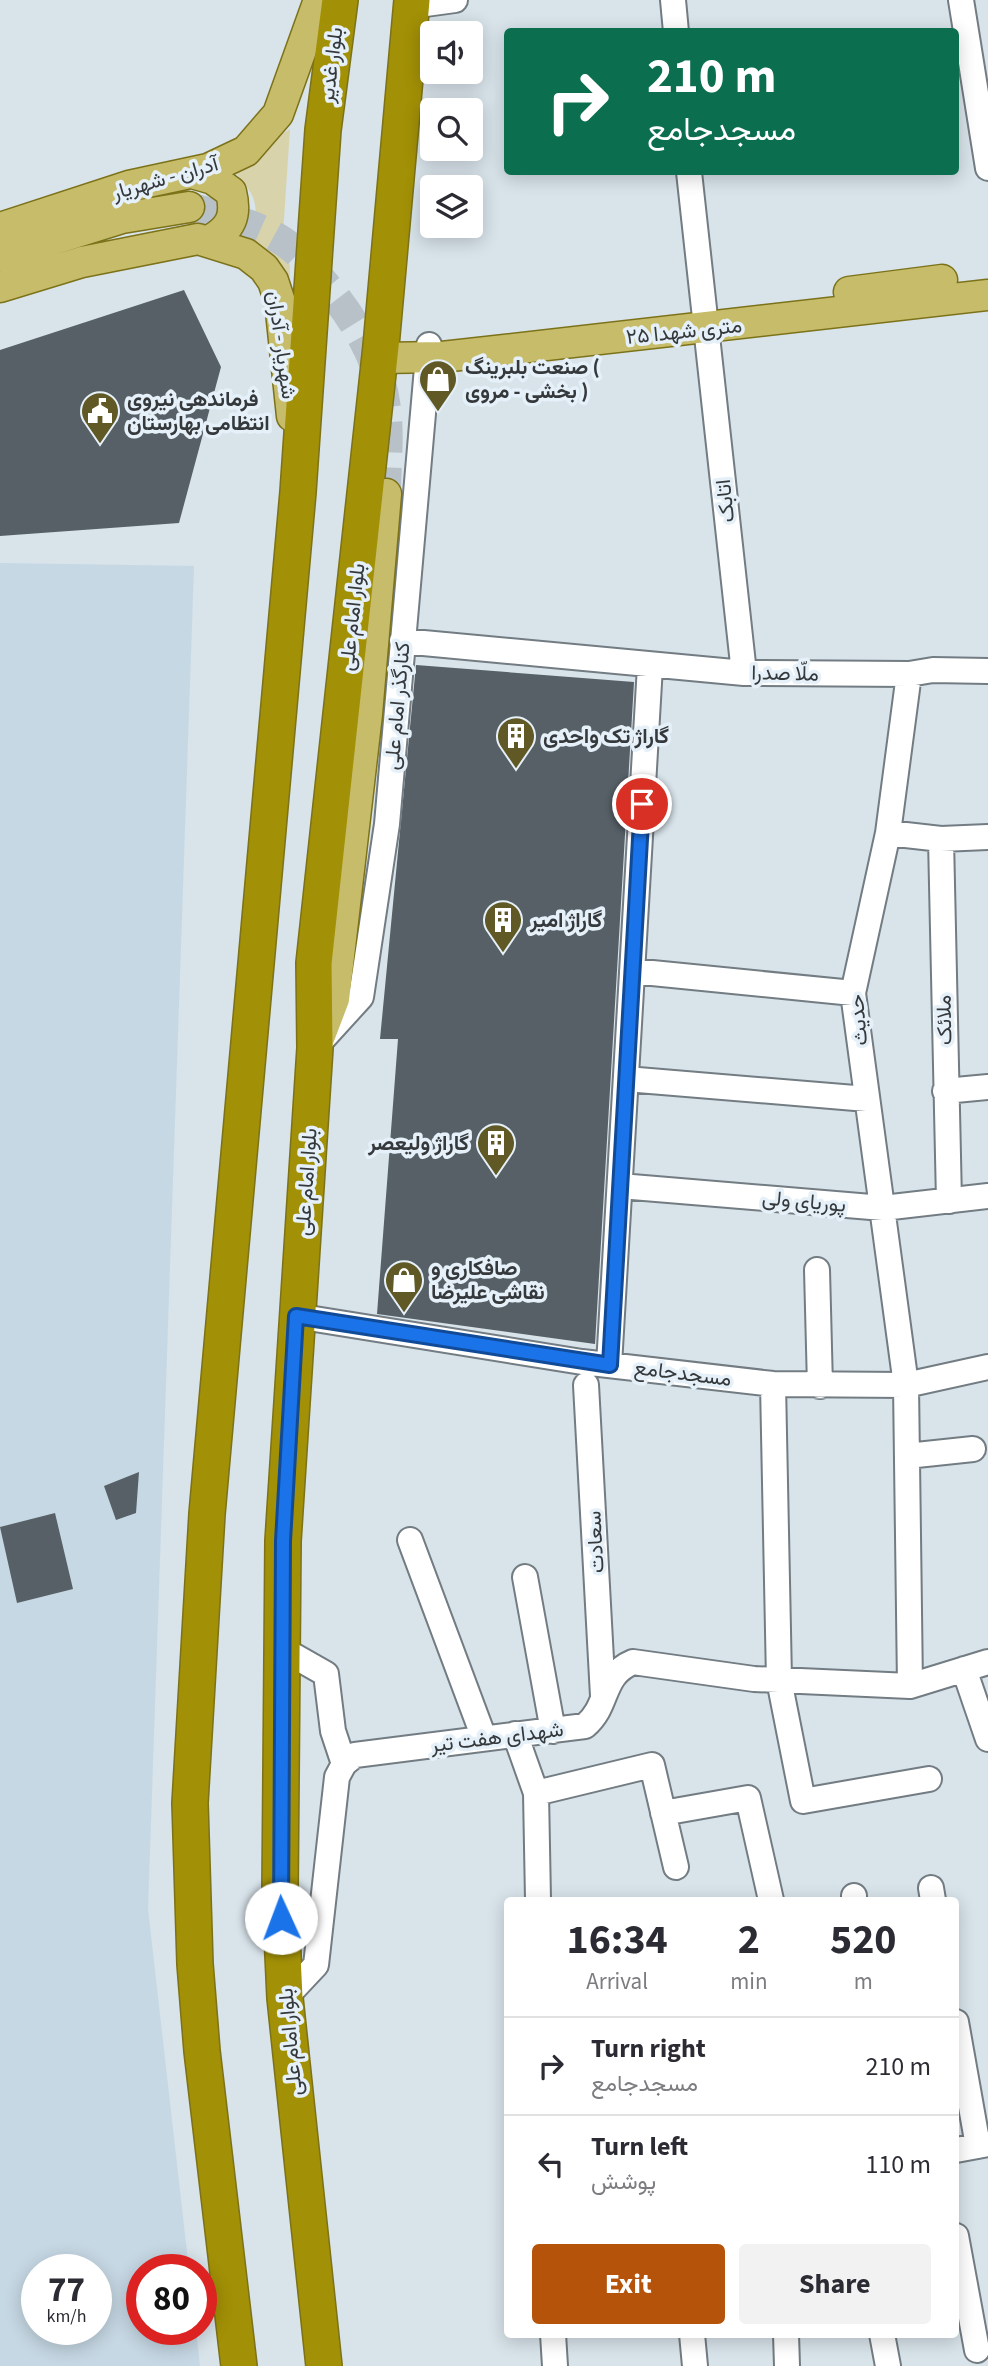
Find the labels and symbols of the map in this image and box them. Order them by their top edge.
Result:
street label: بلوار غدیر [311,25,351,106]
street label: آدران - شهریار [107,148,224,208]
street label: شهریار - آدران [260,289,304,401]
street label: ۲۵ متری شهدا [624,310,744,352]
place label: صنعت بلبرینگ ( بخشی - مروی ) [465,352,600,406]
shop icon: صنعت بلبرینگ ( بخشی - مروی ) [417,358,459,413]
place label: فرماندهی نیروی انتظامی بهارستان [127,384,270,438]
public building icon: فرماندهی نیروی انتظامی بهارستان [79,390,121,445]
street label: اتابک [708,478,742,524]
street label: بلوار امام علی [331,562,373,672]
street label: کنارگذر امام علی [376,641,418,771]
street label: ملّا صدرا [751,657,819,689]
building icon: گاراژ تک واحدی [495,715,537,770]
place label: گاراژ تک واحدی [543,721,669,751]
pin [612,774,672,834]
building icon: گاراژ امیر [482,899,524,954]
place label: گاراژ امیر [529,905,602,935]
street label: حدیث [841,993,875,1047]
street label: ملائک [929,995,959,1045]
building icon: گاراژ ولیعصر [475,1122,517,1177]
street label: بلوار امام علی [287,1127,325,1237]
place label: گاراژ ولیعصر [367,1128,469,1158]
street label: پوریای ولی [761,1182,847,1220]
place label: صافکاری و نقاشی عليرضا [431,1253,545,1307]
shop icon: صافکاری و نقاشی عليرضا [383,1259,425,1314]
street label: مسجدجامع [633,1352,733,1394]
street label: سعادت [578,1510,612,1574]
street label: شهدای هفت تیر [428,1714,565,1760]
position arrow [244,1881,318,1955]
street label: بلوار امام علی [270,1987,310,2097]
speed limit sign: 80 [126,2254,217,2345]

